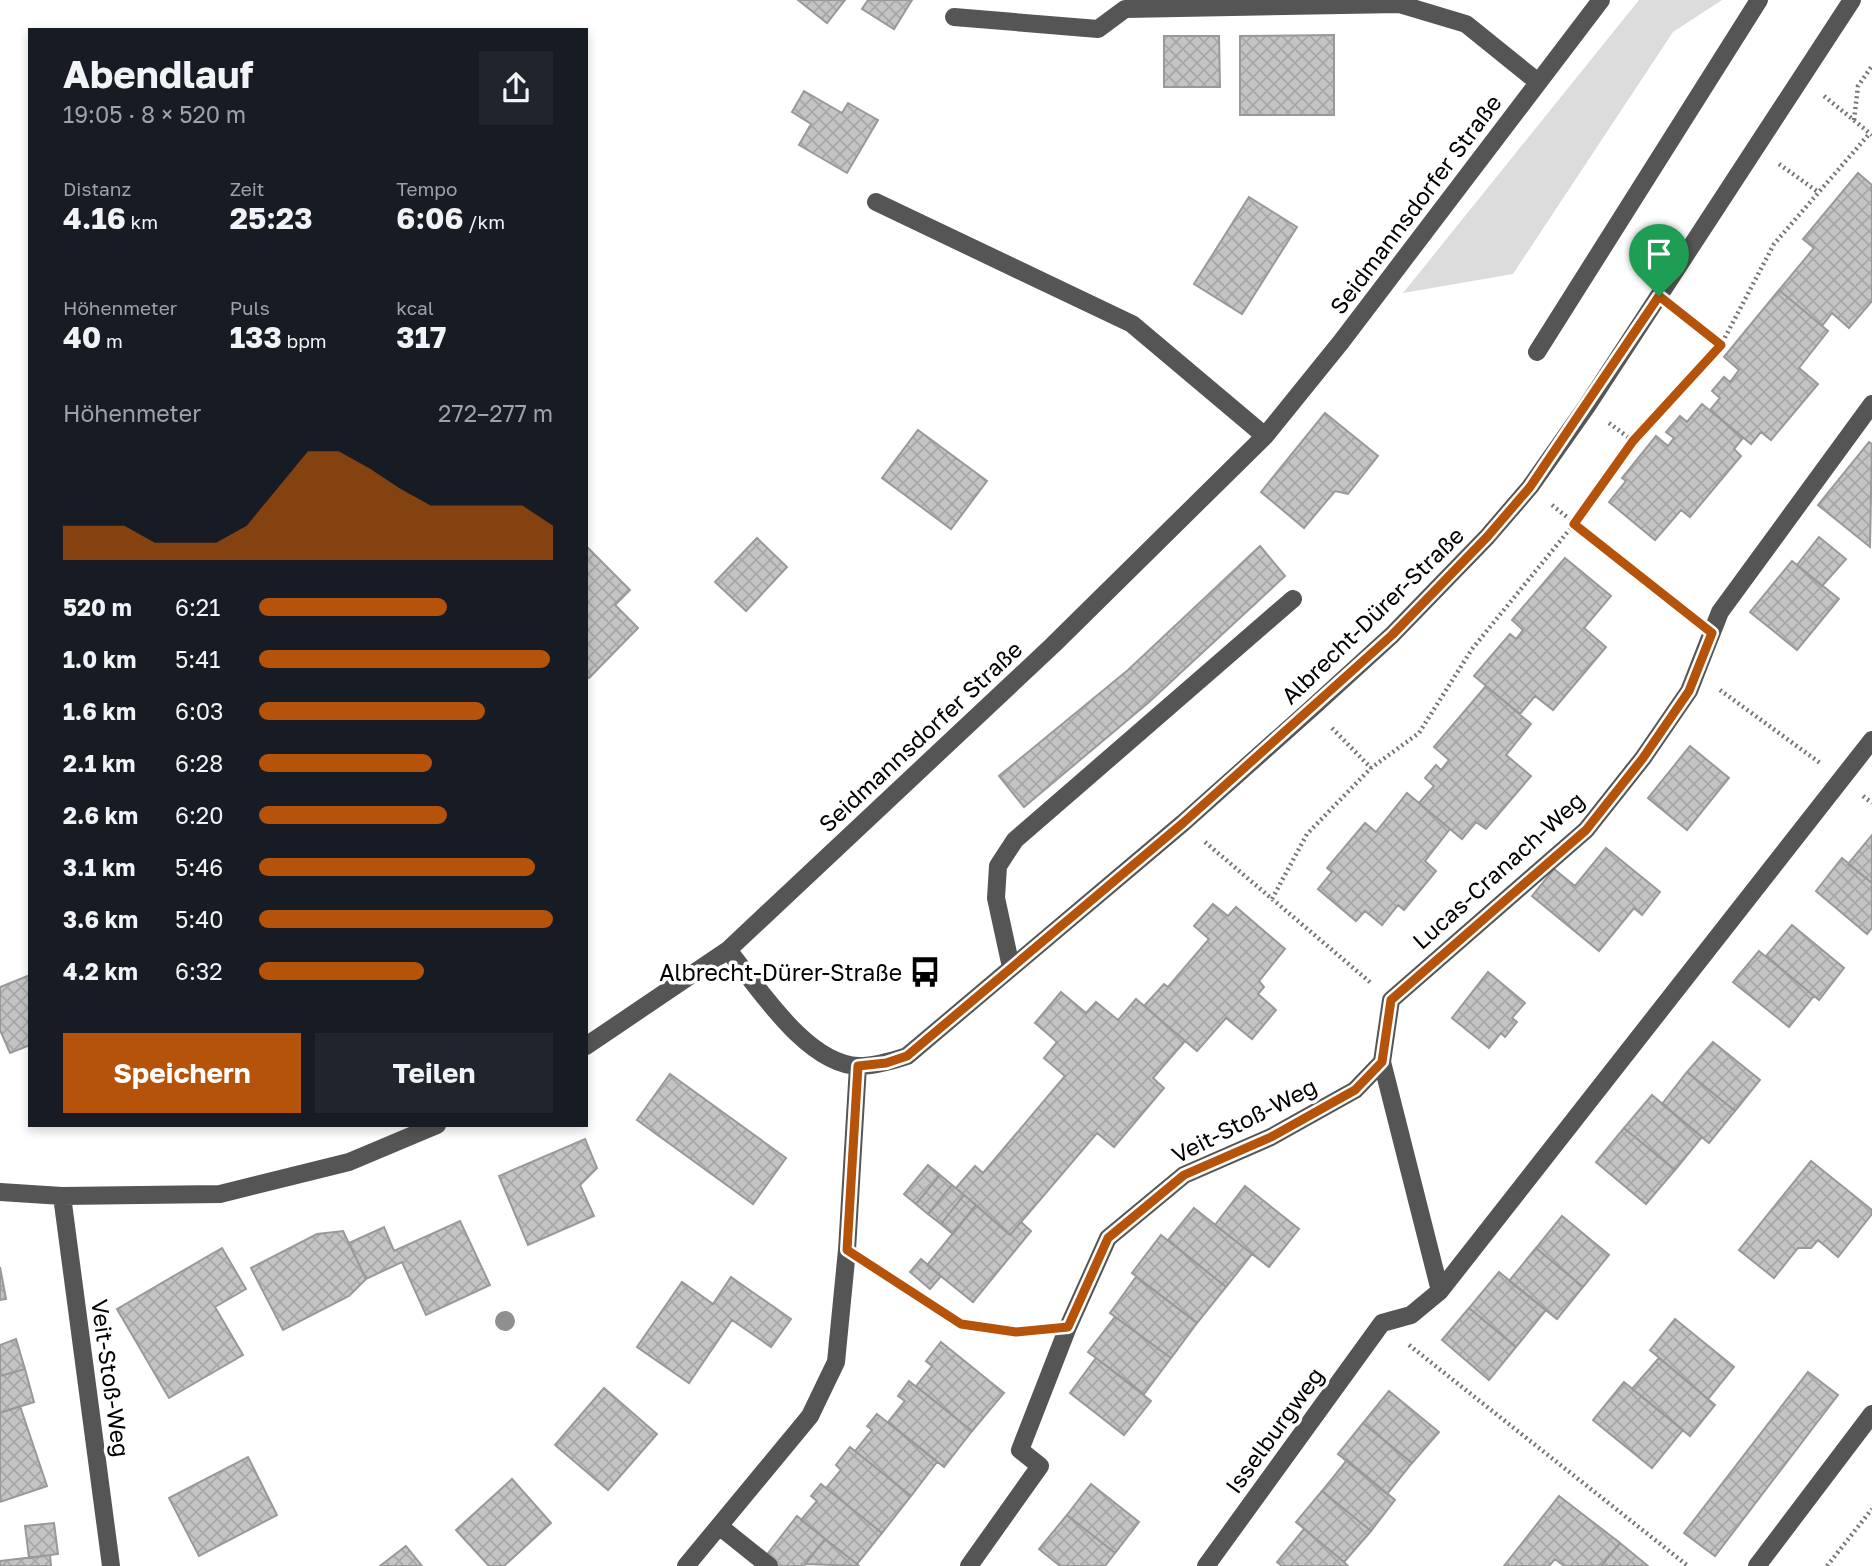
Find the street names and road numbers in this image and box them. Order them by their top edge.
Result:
street label: Seidmannsdorfer Straße [1323,89,1507,319]
street label: Albrecht-Dürer-Straße [1275,521,1469,709]
street label: Seidmannsdorfer Straße [813,634,1027,838]
street label: Lucas-Cranach-Weg [1406,785,1590,955]
street label: Veit-Stoß-Weg [1167,1071,1321,1169]
street label: Veit-Stoß-Weg [86,1297,136,1459]
street label: Isselburgweg [1219,1361,1329,1499]

